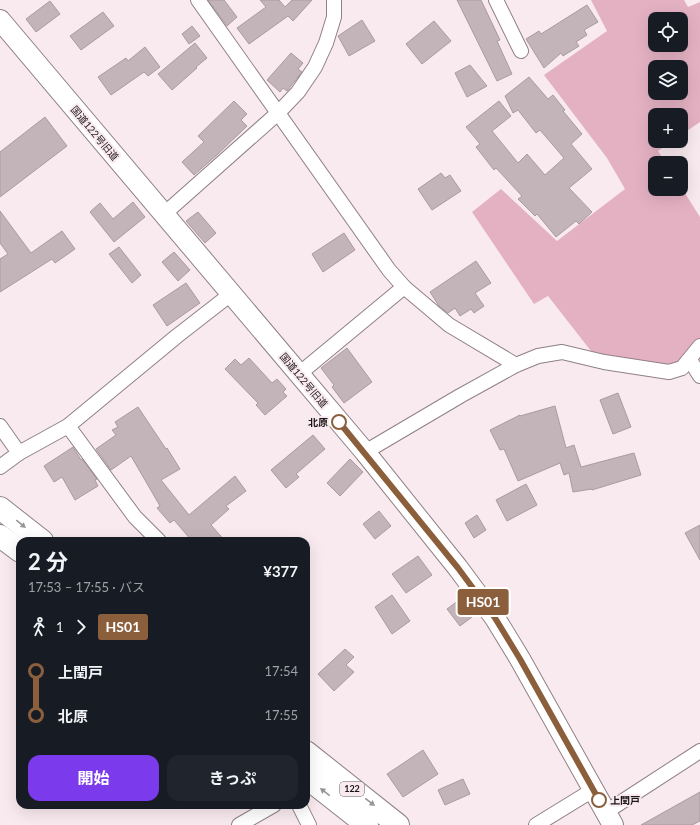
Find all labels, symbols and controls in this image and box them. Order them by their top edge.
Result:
map controls [648,12,688,196]
button: locate [648,12,688,52]
button: layers [648,60,688,100]
street label: 国道122号旧道 [69,103,121,163]
button: + [648,108,688,148]
button: − [648,156,688,196]
street label: 国道122号旧道 [278,350,330,410]
marker: 北原 [331,414,347,430]
place label: 北原 [308,416,328,428]
one-way arrow [15,520,26,529]
text: 2 分 [28,548,68,575]
text: ¥377 [263,562,298,580]
text: 17:53 – 17:55 · バス [28,579,145,595]
line badge: HS01 [455,589,511,615]
text: HS01 [466,593,500,610]
icon: walk [28,616,50,638]
icon: forward [70,616,92,638]
text: HS01 [106,618,140,635]
text: 1 [56,619,64,635]
text: 上閏戸 [58,663,103,681]
text: 17:54 [265,663,298,679]
text: 北原 [58,707,88,725]
text: 17:55 [265,707,298,723]
button: 開始 [28,755,159,801]
button: きっぷ [167,755,298,801]
road number: 122 [340,782,364,796]
one-way arrow [320,788,331,797]
marker: 上閏戸 [591,792,607,808]
place label: 上閏戸 [610,794,640,806]
one-way arrow [364,798,375,807]

